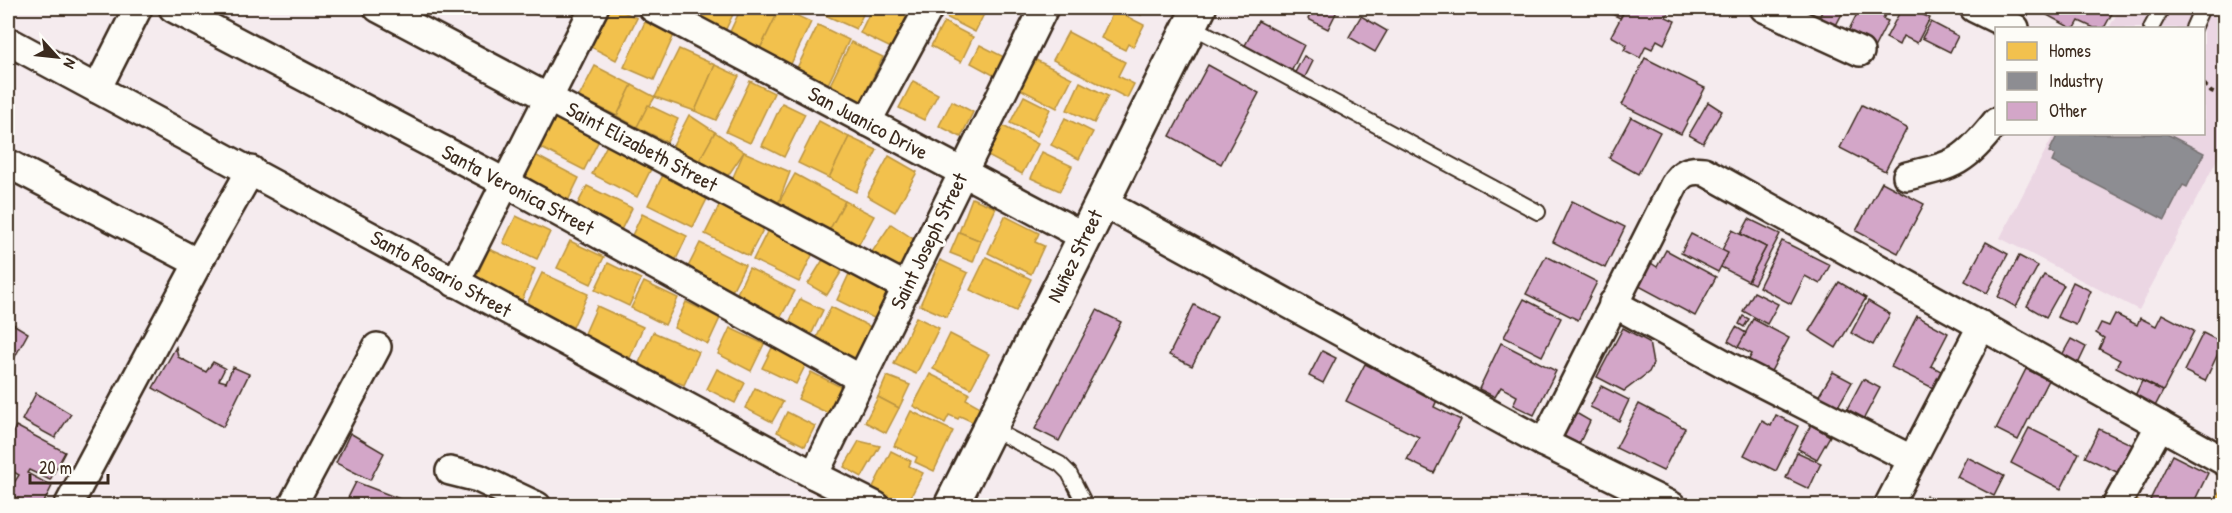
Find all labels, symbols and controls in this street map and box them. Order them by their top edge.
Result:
north arrow [27,27,87,87]
legend [1995,27,2205,135]
text: Homes [2049,38,2091,63]
text: N [58,55,82,73]
text: Industry [2049,68,2104,93]
street label: San Juanico Drive [803,79,933,166]
street label: Saint Elizabeth Street [561,94,724,199]
text: Other [2049,98,2087,123]
street label: Santa Veronica Street [437,137,600,242]
street label: Saint Joseph Street [883,167,974,314]
street label: Nuñez Street [1040,204,1110,307]
street label: Santo Rosario Street [365,223,518,325]
scale bar [30,447,108,485]
text: 20 m [39,455,72,480]

